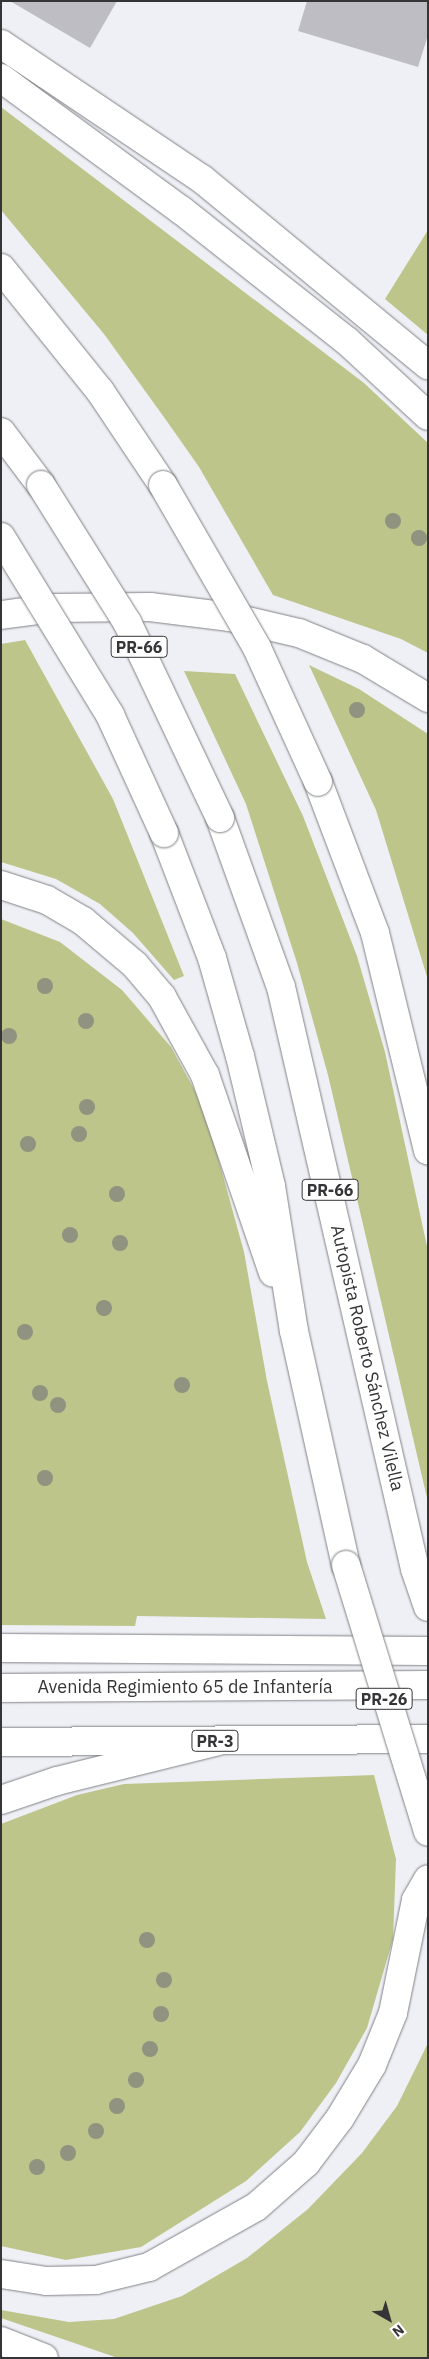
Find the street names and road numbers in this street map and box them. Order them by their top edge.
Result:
road number: PR-66 [110,634,168,660]
road number: PR-66 [301,1176,359,1204]
street label: Autopista Roberto Sánchez Vilella [326,1223,408,1493]
street label: Avenida Regimiento 65 de Infantería [37,1676,333,1698]
road number: PR-26 [355,1686,413,1712]
road number: PR-3 [191,1728,239,1754]

